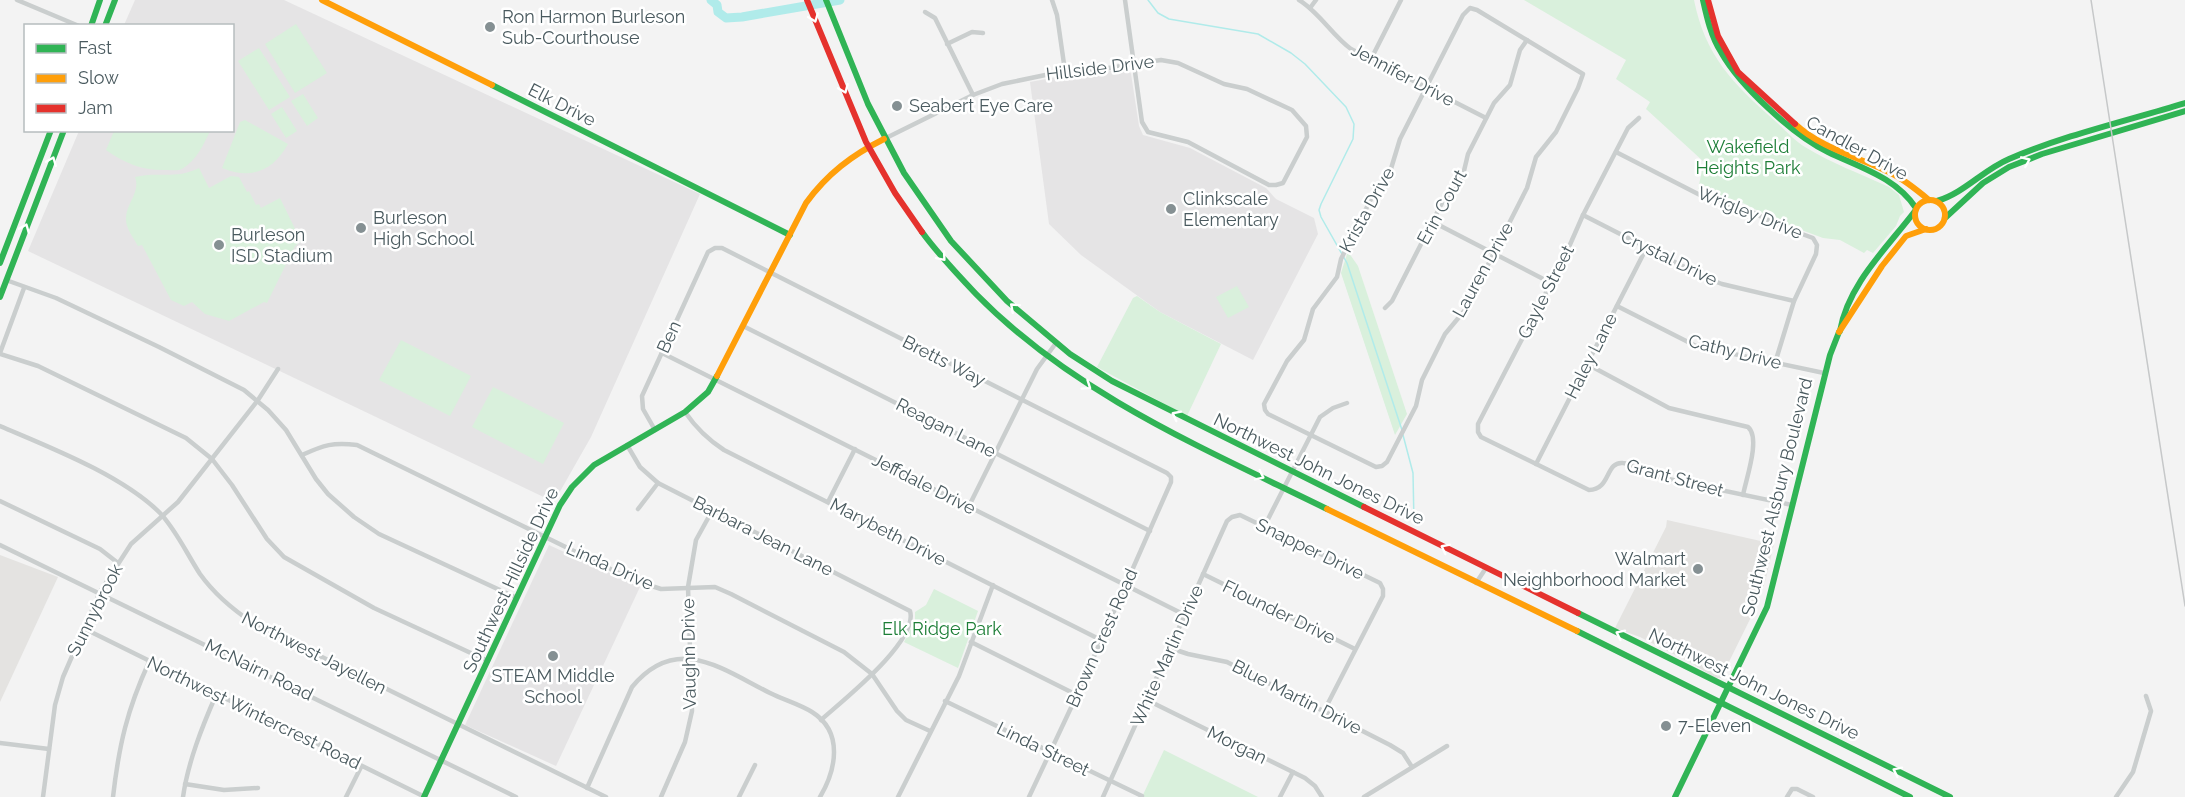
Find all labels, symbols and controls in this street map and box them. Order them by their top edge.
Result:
place label: Ron Harmon Burleson Sub-Courthouse [502,6,685,48]
one-way arrow [807,12,819,23]
marker: Ron Harmon Burleson Sub-Courthouse [483,20,497,34]
legend [24,24,234,132]
text: Fast [78,37,112,58]
street label: Jennifer Drive [1348,39,1459,111]
street label: Hillside Drive [1045,50,1156,85]
text: Slow [78,67,119,88]
street label: Elk Drive [525,79,600,131]
one-way arrow [837,83,849,94]
place label: Seabert Eye Care [909,95,1053,116]
text: Jam [78,97,113,118]
marker: Seabert Eye Care [890,99,904,113]
street label: Candler Drive [1803,111,1912,184]
park label: Wakefield Heights Park [1695,136,1801,178]
one-way arrow [45,156,57,167]
one-way arrow [2019,156,2030,168]
street label: Krista Drive [1335,163,1399,256]
street label: Erin Court [1412,166,1471,248]
street label: Wrigley Drive [1695,182,1806,243]
place label: Clinkscale Elementary [1183,188,1279,230]
marker: Clinkscale Elementary [1164,202,1178,216]
place label: Burleson High School [373,207,474,249]
street label: Lauren Drive [1448,218,1518,321]
marker: Burleson High School [354,221,368,235]
one-way arrow [18,224,30,235]
place label: Burleson ISD Stadium [231,224,333,266]
street label: Crystal Drive [1618,225,1721,290]
marker: Burleson ISD Stadium [212,238,226,252]
street label: Gayle Street [1513,242,1578,342]
one-way arrow [935,250,946,261]
one-way arrow [1011,303,1021,314]
street label: Haley Lane [1560,309,1621,402]
street label: Ben [652,317,685,356]
street label: Cathy Drive [1686,330,1784,373]
street label: Bretts Way [899,331,989,391]
street label: Southwest Alsbury Boulevard [1737,375,1816,618]
one-way arrow [1080,379,1091,390]
street label: Reagan Lane [893,393,1000,462]
street label: Northwest John Jones Drive [1211,408,1428,529]
one-way arrow [1171,410,1182,422]
street label: Jeffdale Drive [869,448,980,519]
street label: Grant Street [1624,454,1726,501]
one-way arrow [1253,469,1264,480]
street label: Southwest Hillside Drive [458,484,563,676]
street label: Barbara Jean Lane [690,491,837,580]
street label: Marybeth Drive [827,493,950,570]
street label: Snapper Drive [1253,513,1368,584]
street label: Linda Drive [563,537,658,594]
one-way arrow [1440,543,1451,555]
place label: Walmart Neighborhood Market [1503,548,1686,590]
street label: Sunnybrook [62,560,127,659]
marker: Walmart Neighborhood Market [1691,562,1705,576]
street label: Brown Crest Road [1062,565,1142,710]
street label: Flounder Drive [1220,575,1339,648]
street label: White Marlin Drive [1126,581,1207,730]
street label: Vaughn Drive [677,598,700,710]
street label: Northwest Jayellen [238,607,390,698]
park label: Elk Ridge Park [882,618,1002,639]
street label: Northwest John Jones Drive [1646,623,1863,744]
one-way arrow [1615,630,1626,642]
street label: McNairn Road [202,634,317,705]
marker: STEAM Middle School [546,649,560,663]
street label: Northwest Wintercrest Road [144,652,365,774]
street label: Blue Martin Drive [1229,655,1366,738]
place label: STEAM Middle School [492,665,615,707]
place label: 7-Eleven [1678,715,1751,736]
street label: Linda Street [993,717,1093,780]
marker: 7-Eleven [1659,719,1673,733]
street label: Morgan [1204,721,1271,768]
one-way arrow [1893,767,1903,778]

